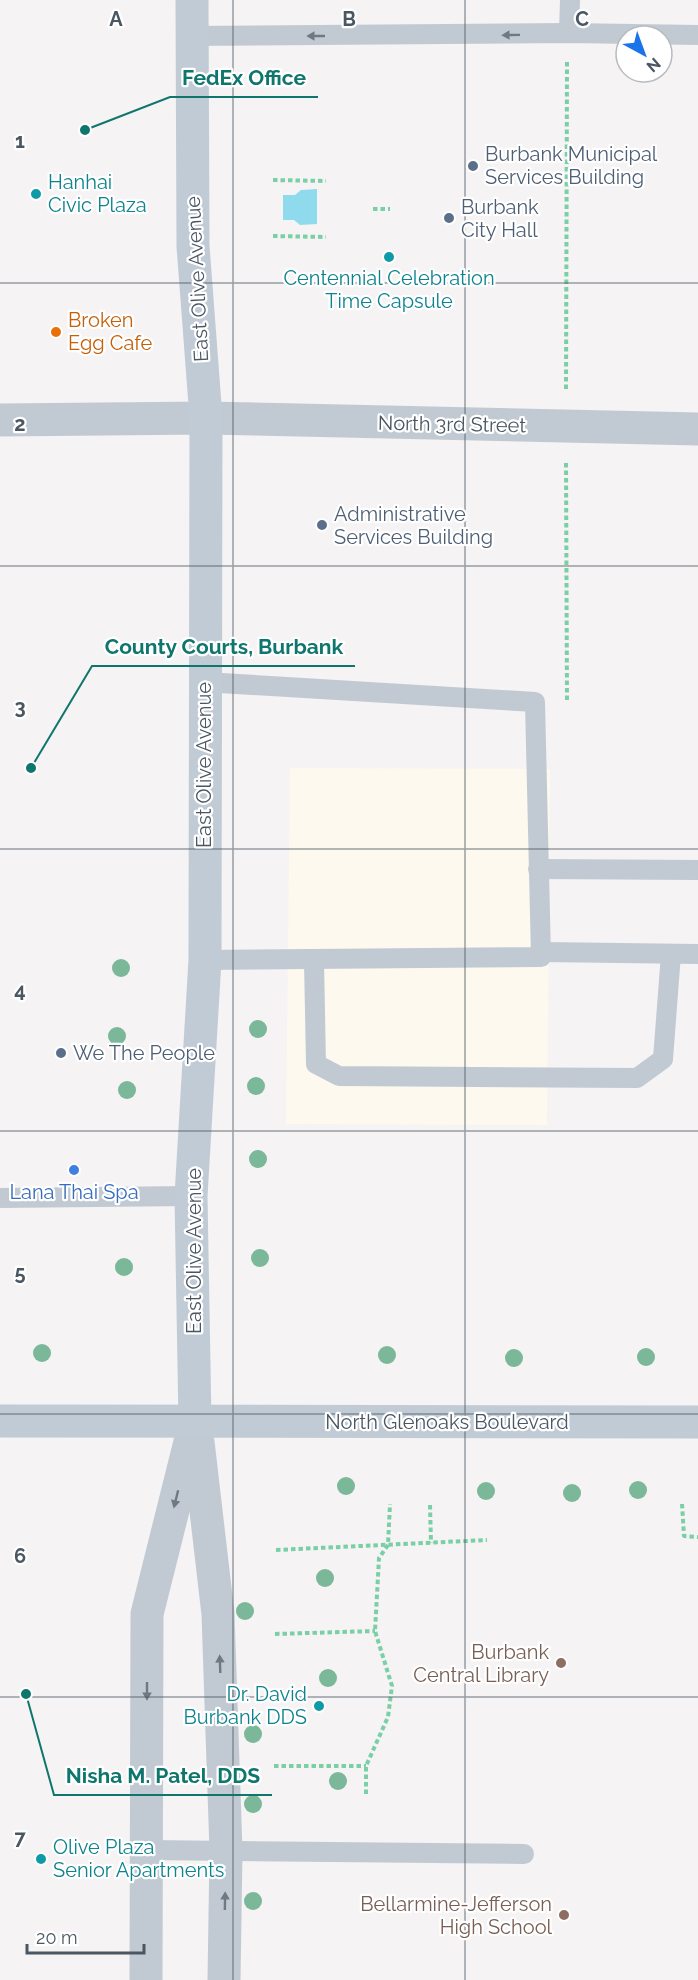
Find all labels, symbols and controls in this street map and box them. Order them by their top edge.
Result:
text: A [109,7,123,31]
text: B [342,7,356,31]
text: C [575,7,589,31]
north arrow [614,24,674,84]
one-way arrow [501,30,520,40]
one-way arrow [306,31,325,41]
text: N [643,54,664,76]
callout: FedEx Office [170,58,318,97]
text: FedEx Office [182,65,306,90]
text: 1 [15,129,25,153]
place label: Burbank Municipal Services Building [485,142,658,189]
marker: Burbank Municipal Services Building [466,159,480,173]
place label: Hanhai Civic Plaza [48,170,147,217]
marker: Hanhai Civic Plaza [29,187,43,201]
street label: East Olive Avenue [181,195,213,363]
place label: Burbank City Hall [461,195,539,242]
marker: Burbank City Hall [442,211,456,225]
marker: Centennial Celebration Time Capsule [382,250,396,264]
place label: Centennial Celebration Time Capsule [283,266,495,313]
place label: Broken Egg Cafe [68,308,153,355]
marker: Broken Egg Cafe [49,325,63,339]
street label: North 3rd Street [378,411,527,437]
text: 2 [14,412,26,436]
place label: Administrative Services Building [334,502,493,549]
marker: Administrative Services Building [315,518,329,532]
callout: County Courts, Burbank [92,627,355,666]
text: County Courts, Burbank [105,634,343,659]
street label: East Olive Avenue [192,682,216,848]
text: 3 [14,695,26,719]
text: 4 [14,978,26,1002]
place label: We The People [73,1041,215,1065]
marker: We The People [54,1046,68,1060]
marker: Lana Thai Spa [67,1163,81,1177]
street label: East Olive Avenue [182,1168,206,1334]
place label: Lana Thai Spa [9,1180,139,1204]
text: 5 [14,1261,26,1285]
street label: North Glenoaks Boulevard [325,1410,569,1434]
one-way arrow [170,1490,180,1509]
text: 6 [14,1544,26,1568]
place label: Burbank Central Library [413,1640,549,1687]
one-way arrow [215,1654,224,1673]
marker: Burbank Central Library [554,1656,568,1670]
one-way arrow [142,1681,152,1700]
place label: Dr. David Burbank DDS [183,1682,307,1729]
marker: Dr. David Burbank DDS [312,1699,326,1713]
callout: Nisha M. Patel, DDS [54,1756,272,1795]
text: Nisha M. Patel, DDS [66,1763,260,1788]
text: 7 [14,1826,26,1850]
place label: Olive Plaza Senior Apartments [53,1835,224,1882]
marker: Olive Plaza Senior Apartments [34,1852,48,1866]
one-way arrow [220,1891,230,1910]
place label: Bellarmine-Jefferson High School [360,1892,553,1939]
marker: Bellarmine-Jefferson High School [557,1908,571,1922]
scale bar [27,1917,144,1955]
text: 20 m [36,1927,78,1948]

